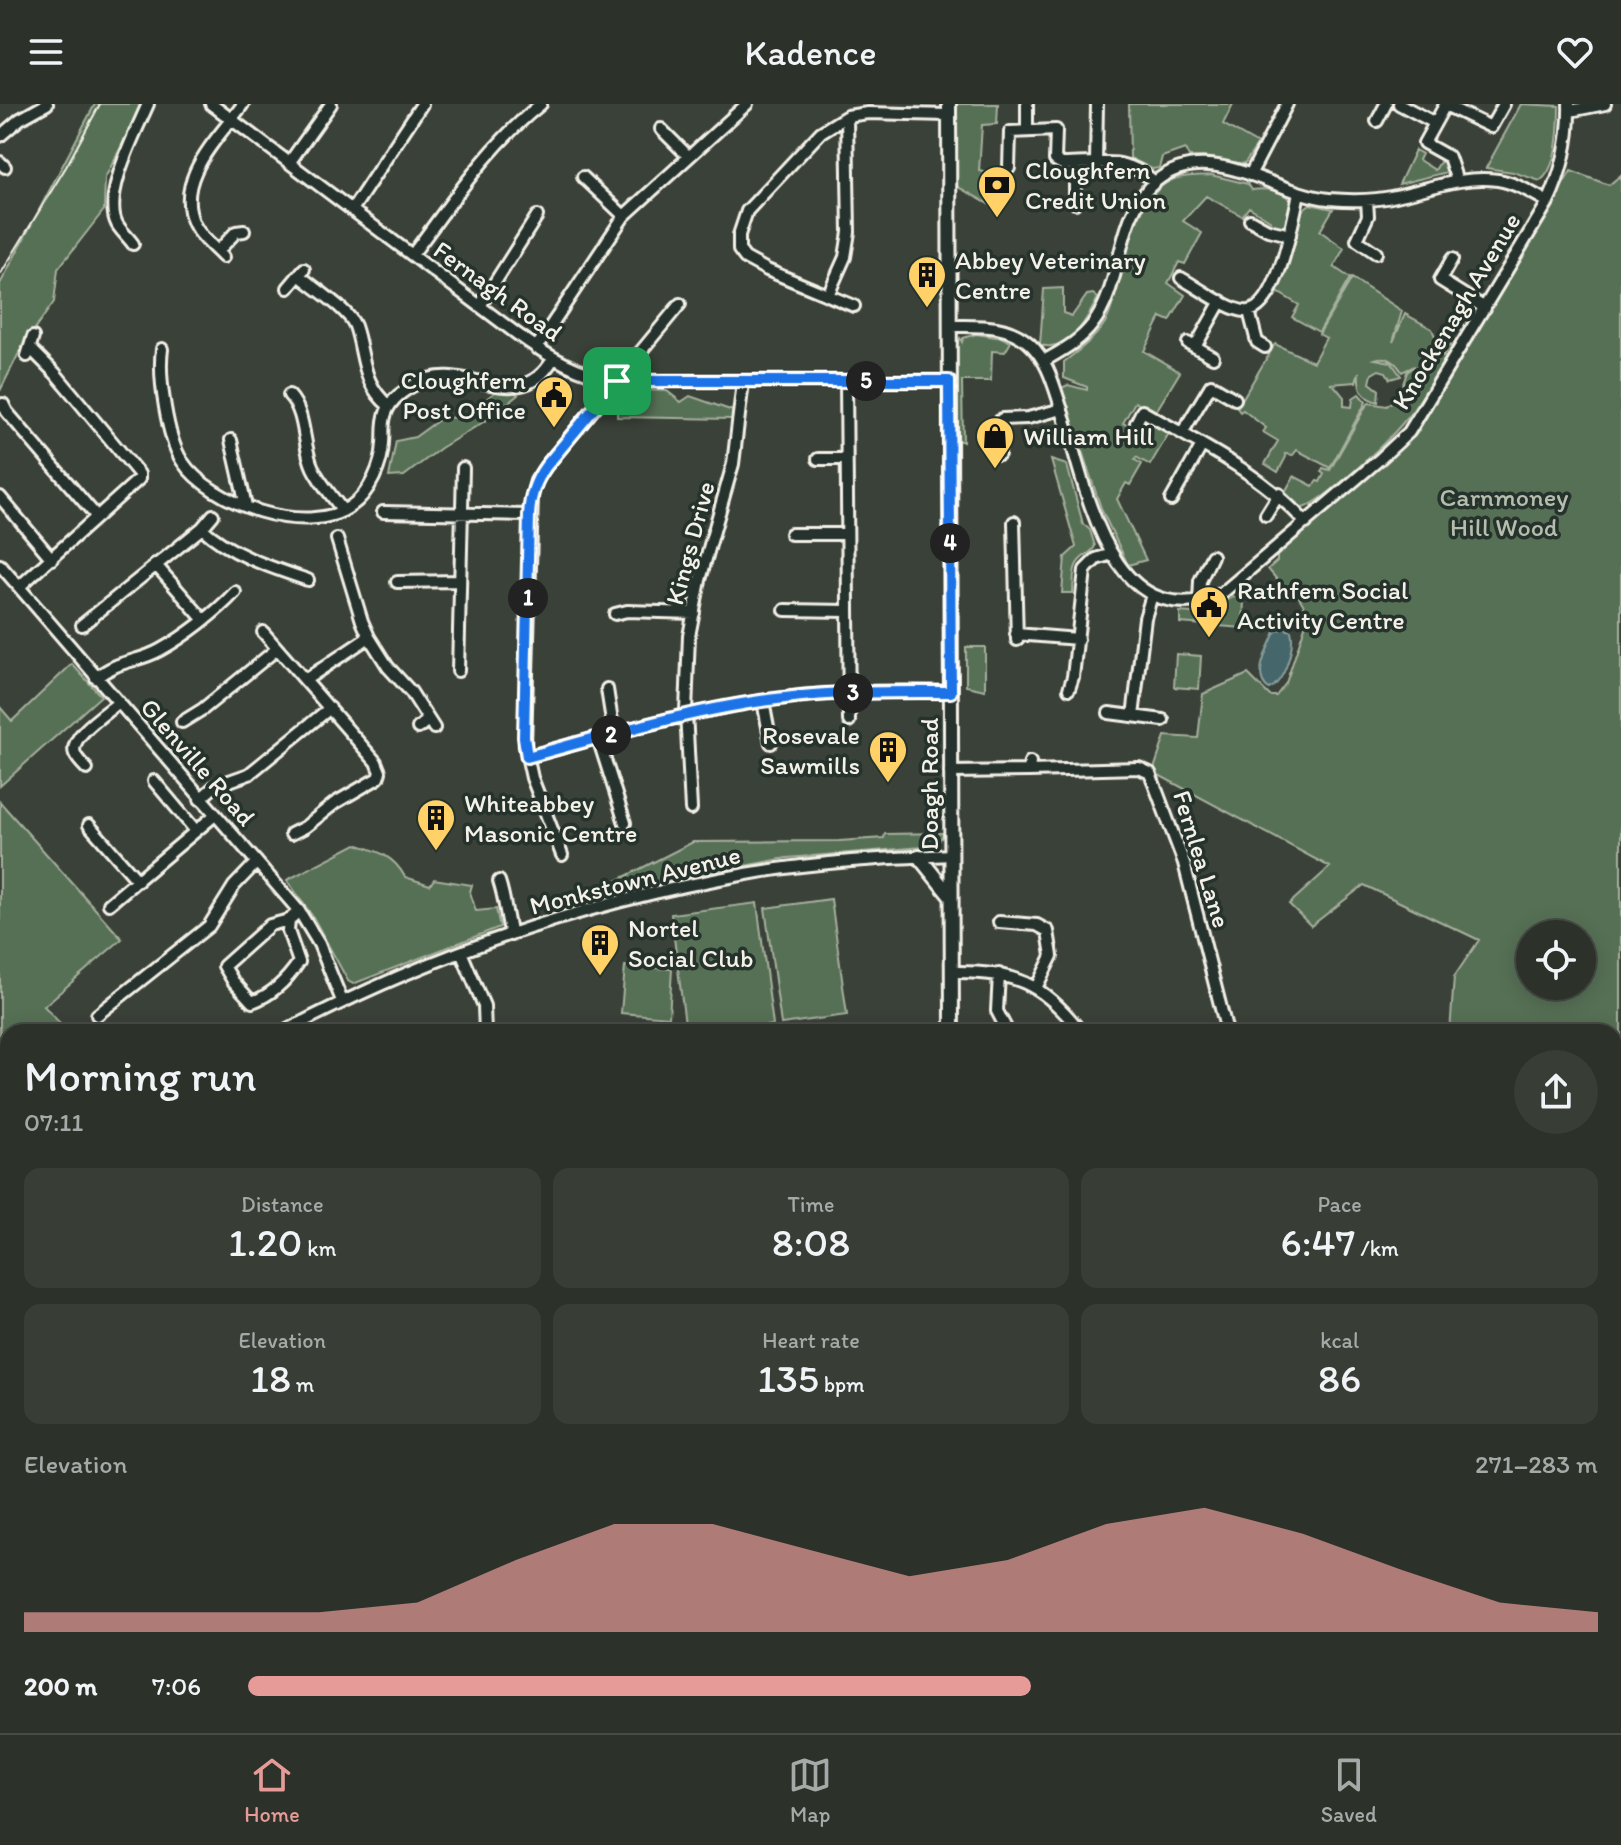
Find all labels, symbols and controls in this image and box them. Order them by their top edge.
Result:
icon: menu [24,30,68,74]
icon: heart [1553,30,1597,74]
text: Kadence [744,31,877,74]
place label: Cloughfern Credit Union [1025,154,1166,216]
bank icon: Cloughfern Credit Union [976,164,1018,219]
street label: Knockenagh Avenue [1385,207,1527,415]
street label: Fernagh Road [427,234,569,348]
place label: Abbey Veterinary Centre [955,244,1146,306]
building icon: Abbey Veterinary Centre [906,254,948,309]
pin [583,347,651,415]
icon: arrive [595,359,639,403]
pin: 5 [846,361,886,401]
place label: Cloughfern Post Office [400,364,526,426]
text: 5 [860,367,872,394]
public building icon: Cloughfern Post Office [533,374,575,429]
shop icon: William Hill [974,415,1016,470]
place label: William Hill [1023,420,1154,452]
street label: Kings Drive [658,478,722,608]
park label: Carnmoney Hill Wood [1440,481,1568,543]
pin: 4 [930,523,970,563]
text: 4 [943,529,957,556]
place label: Rathfern Social Activity Centre [1237,574,1408,636]
pin: 1 [508,578,548,618]
text: 1 [523,584,533,611]
public building icon: Rathfern Social Activity Centre [1188,584,1230,639]
pin: 3 [833,673,873,713]
text: 3 [847,679,859,706]
street label: Glenville Road [134,691,262,833]
pin: 2 [591,715,631,755]
street label: Doagh Road [913,718,945,850]
place label: Rosevale Sawmills [760,719,860,781]
text: 2 [605,721,617,748]
building icon: Rosevale Sawmills [867,729,909,784]
street label: Fernlea Lane [1166,786,1238,932]
place label: Whiteabbey Masonic Centre [464,787,637,849]
building icon: Whiteabbey Masonic Centre [415,797,457,852]
street label: Monkstown Avenue [526,838,744,922]
place label: Nortel Social Club [628,912,753,974]
map controls [1516,920,1596,1000]
button: locate [1516,920,1596,1000]
building icon: Nortel Social Club [579,922,621,977]
text: Morning run [24,1049,257,1102]
button: share [1514,1050,1598,1134]
text: 07:11 [24,1106,83,1138]
text: Distance [241,1191,324,1218]
text: Time [788,1191,834,1218]
text: Pace [1318,1191,1362,1218]
text: 1.20 [228,1218,302,1266]
text: 8:08 [772,1218,850,1266]
text: 6:47 [1281,1218,1355,1266]
text: km [302,1235,336,1262]
text: /km [1355,1235,1399,1262]
text: Elevation [239,1327,326,1354]
text: Heart rate [762,1327,860,1354]
text: kcal [1320,1327,1359,1354]
text: 18 [250,1354,291,1402]
text: 135 [757,1354,819,1402]
text: 86 [1318,1354,1361,1402]
text: m [291,1371,314,1398]
text: bpm [819,1371,865,1398]
text: Elevation [24,1448,127,1480]
text: 271–283 m [1475,1448,1598,1480]
text: 200 m [24,1670,97,1702]
text: 7:06 [152,1670,201,1702]
tab: Home [244,1753,300,1828]
tab: Map [788,1753,832,1828]
tab: Saved [1321,1753,1377,1828]

